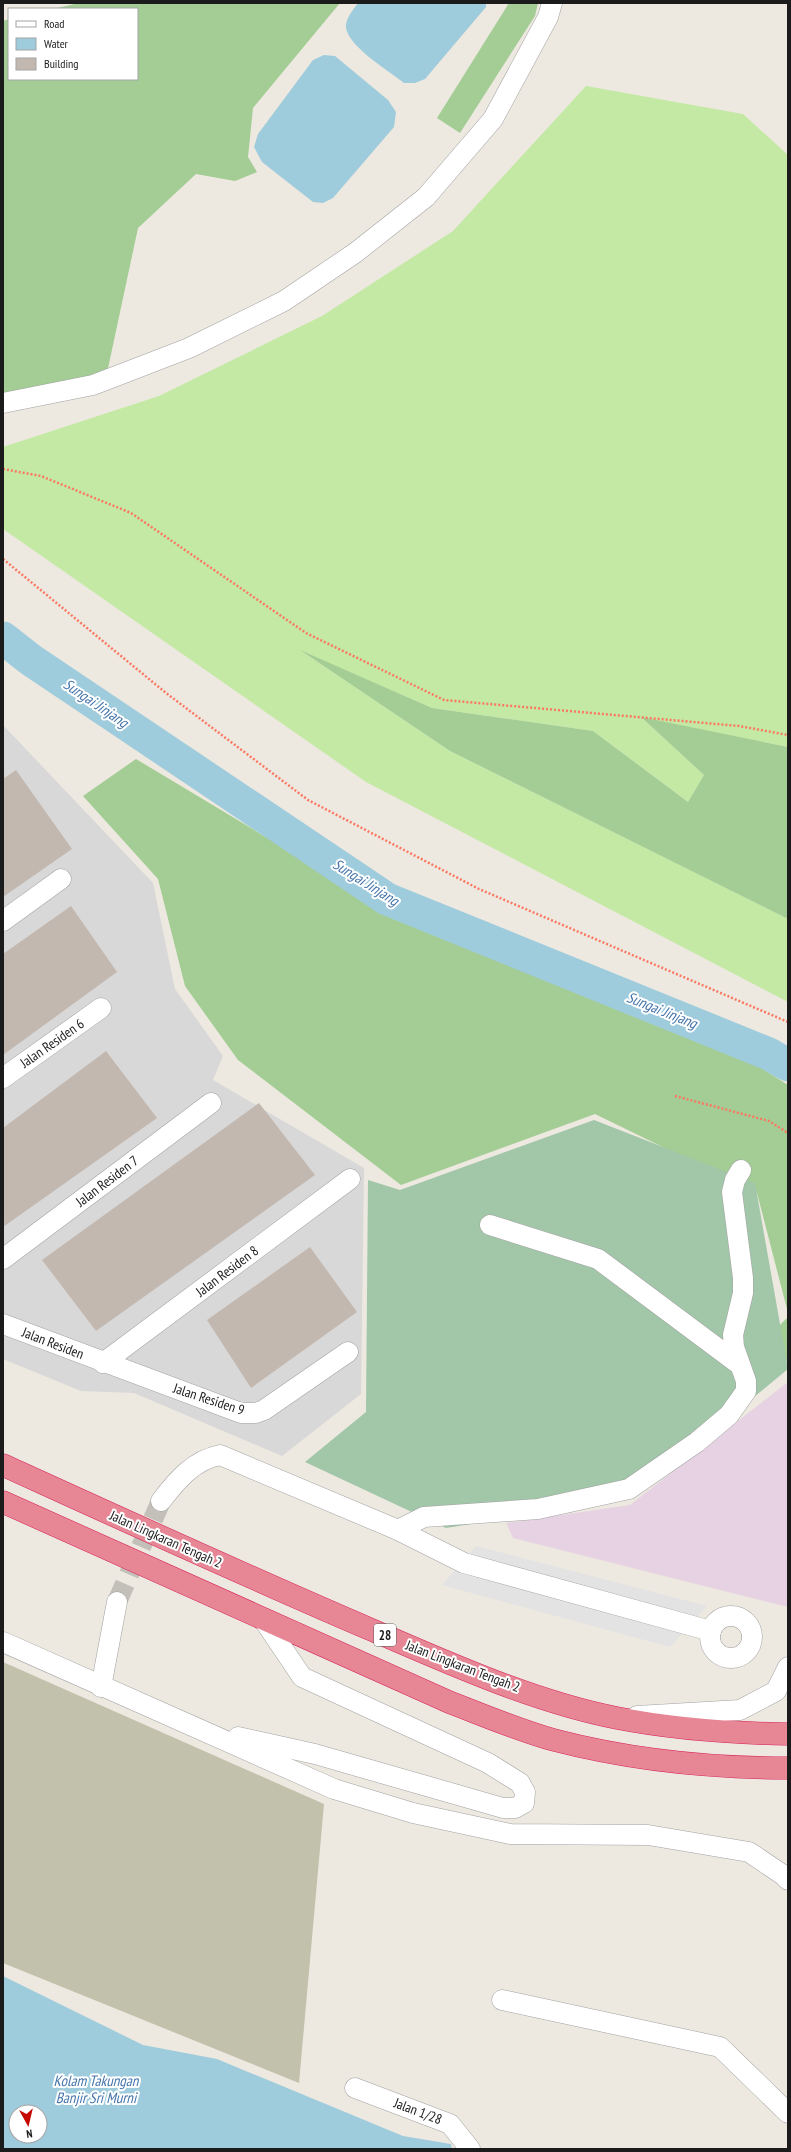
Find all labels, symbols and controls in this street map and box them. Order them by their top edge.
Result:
legend [8,8,138,80]
text: Road [44,16,64,31]
text: Water [44,36,69,51]
text: Building [44,56,79,71]
water label: Sungai Jinjang [60,674,133,732]
water label: Sungai Jinjang [330,854,404,911]
water label: Sungai Jinjang [624,987,701,1033]
street label: Jalan Residen 6 [16,1014,87,1072]
street label: Jalan Residen 7 [71,1152,142,1211]
street label: Jalan Residen 8 [191,1242,262,1301]
street label: Jalan Residen [19,1323,86,1363]
street label: Jalan Residen 9 [170,1379,247,1419]
street label: Jalan Lingkaran Tengah 2 [106,1506,225,1572]
road number: 28 [374,1624,396,1646]
street label: Jalan Lingkaran Tengah 2 [402,1636,523,1696]
water label: Kolam Takungan Banjir Sri Murni [54,2071,140,2107]
street label: Jalan 1/28 [391,2093,445,2128]
north arrow [8,2104,48,2144]
text: N [25,2127,33,2141]

